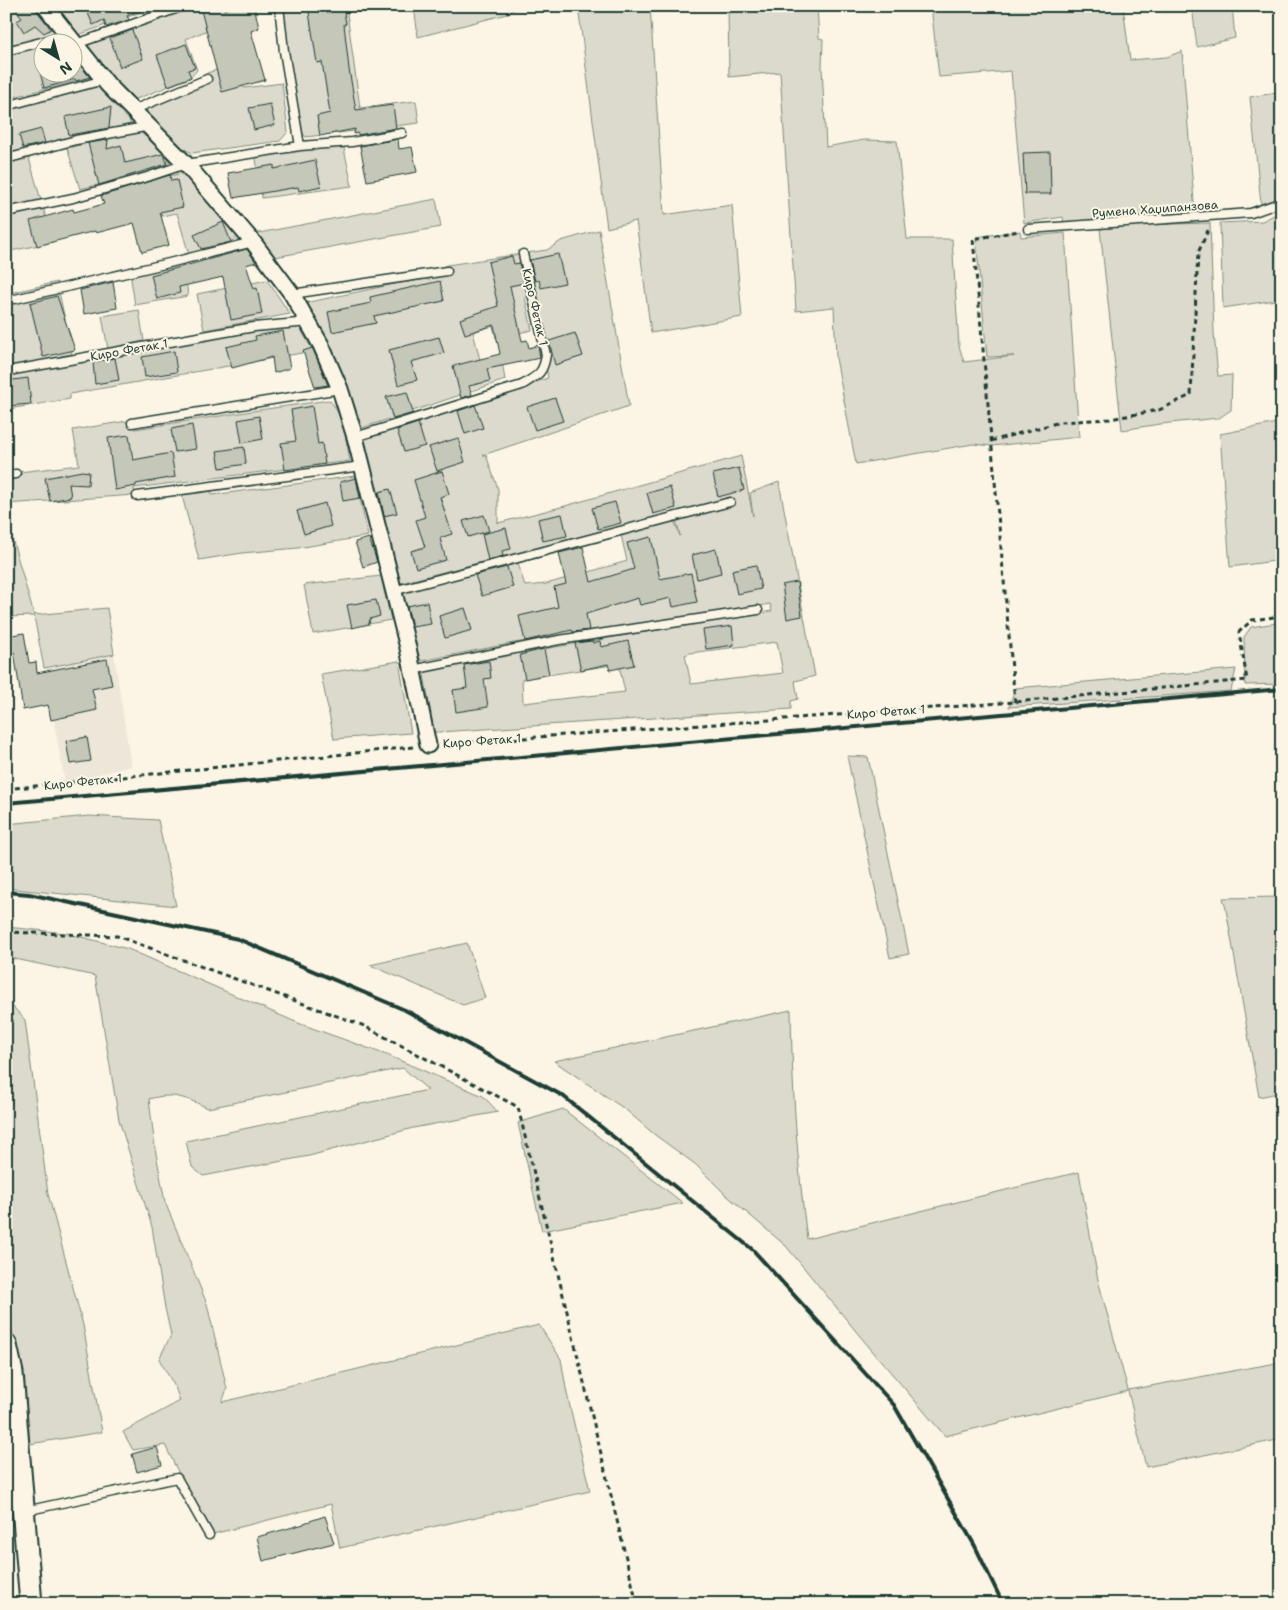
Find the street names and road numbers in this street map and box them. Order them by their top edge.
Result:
street label: Румена Хаџипанзова [1091,197,1219,221]
street label: Киро Фетак 1 [518,267,552,347]
street label: Киро Фетак 1 [89,335,169,365]
street label: Киро Фетак 1 [846,701,926,723]
street label: Киро Фетак 1 [442,730,522,752]
street label: Киро Фетак 1 [43,770,123,794]

